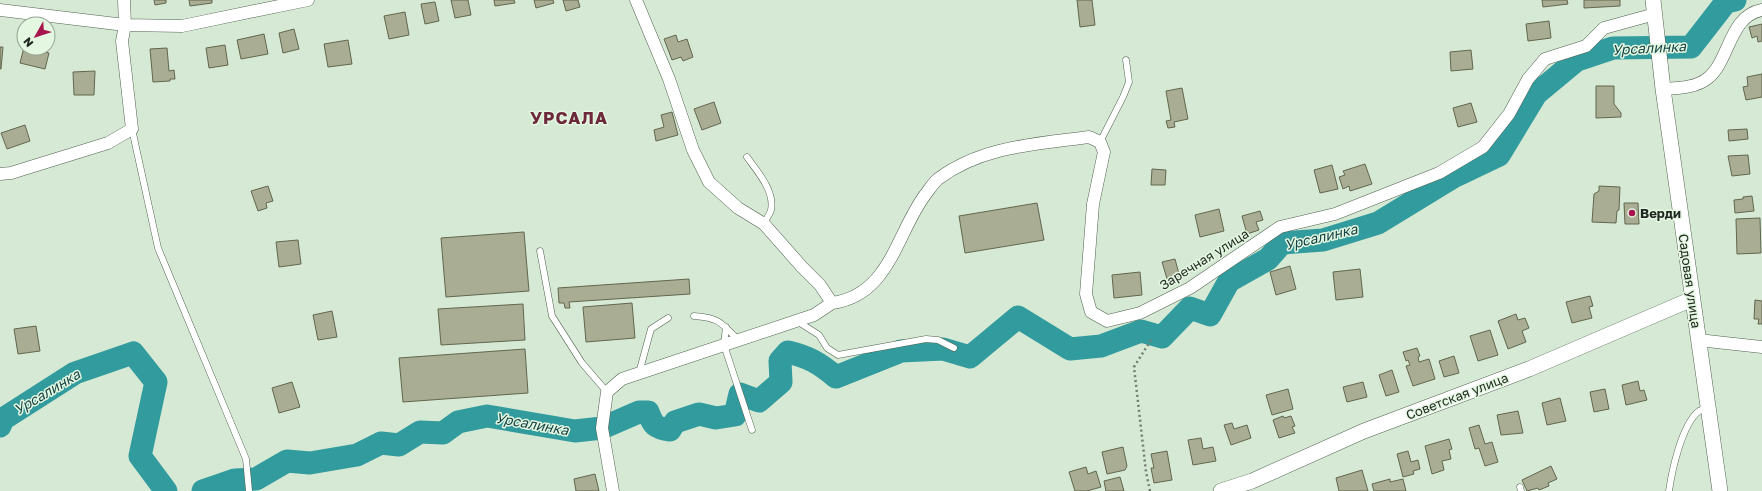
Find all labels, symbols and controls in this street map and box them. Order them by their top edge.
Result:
north arrow [16,16,56,56]
text: N [20,35,36,50]
water label: Урсалинка [1612,37,1687,58]
district label: УРСАЛА [530,107,608,128]
place label: Верди [1640,205,1681,221]
marker: Верди [1627,208,1637,218]
water label: Урсалинка [1283,220,1360,253]
street label: Заречная улица [1156,225,1252,293]
street label: Садовая улица [1675,233,1705,329]
water label: Урсалинка [11,365,84,418]
street label: Советская улица [1404,369,1510,423]
water label: Урсалинка [494,409,571,438]

